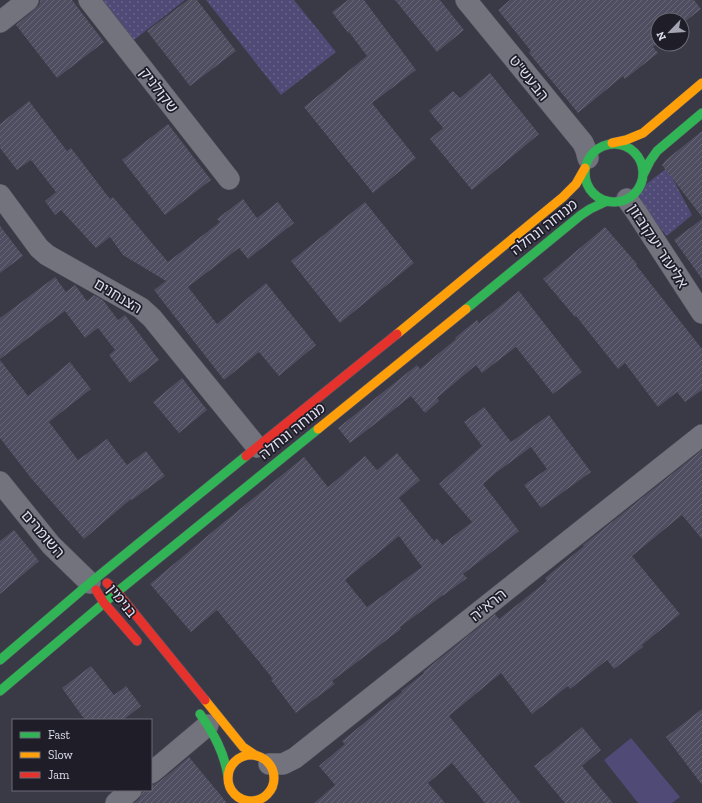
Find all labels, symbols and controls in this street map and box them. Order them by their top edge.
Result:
north arrow [650,12,690,52]
text: N [653,29,669,43]
street label: הבעש"ט [505,52,553,104]
street label: שקולניק [136,64,182,116]
street label: מנוחה ונחלה [507,195,581,259]
street label: אליעזר יעקובזון [624,200,692,292]
street label: הצנחנים [91,275,145,317]
street label: מנוחה ונחלה [255,399,329,463]
street label: השומרים [18,507,68,561]
street label: בנימין [103,581,141,622]
street label: הרא"ה [466,585,510,625]
legend [12,719,152,791]
text: Fast [48,728,71,742]
text: Slow [48,748,74,762]
text: Jam [48,768,70,782]

